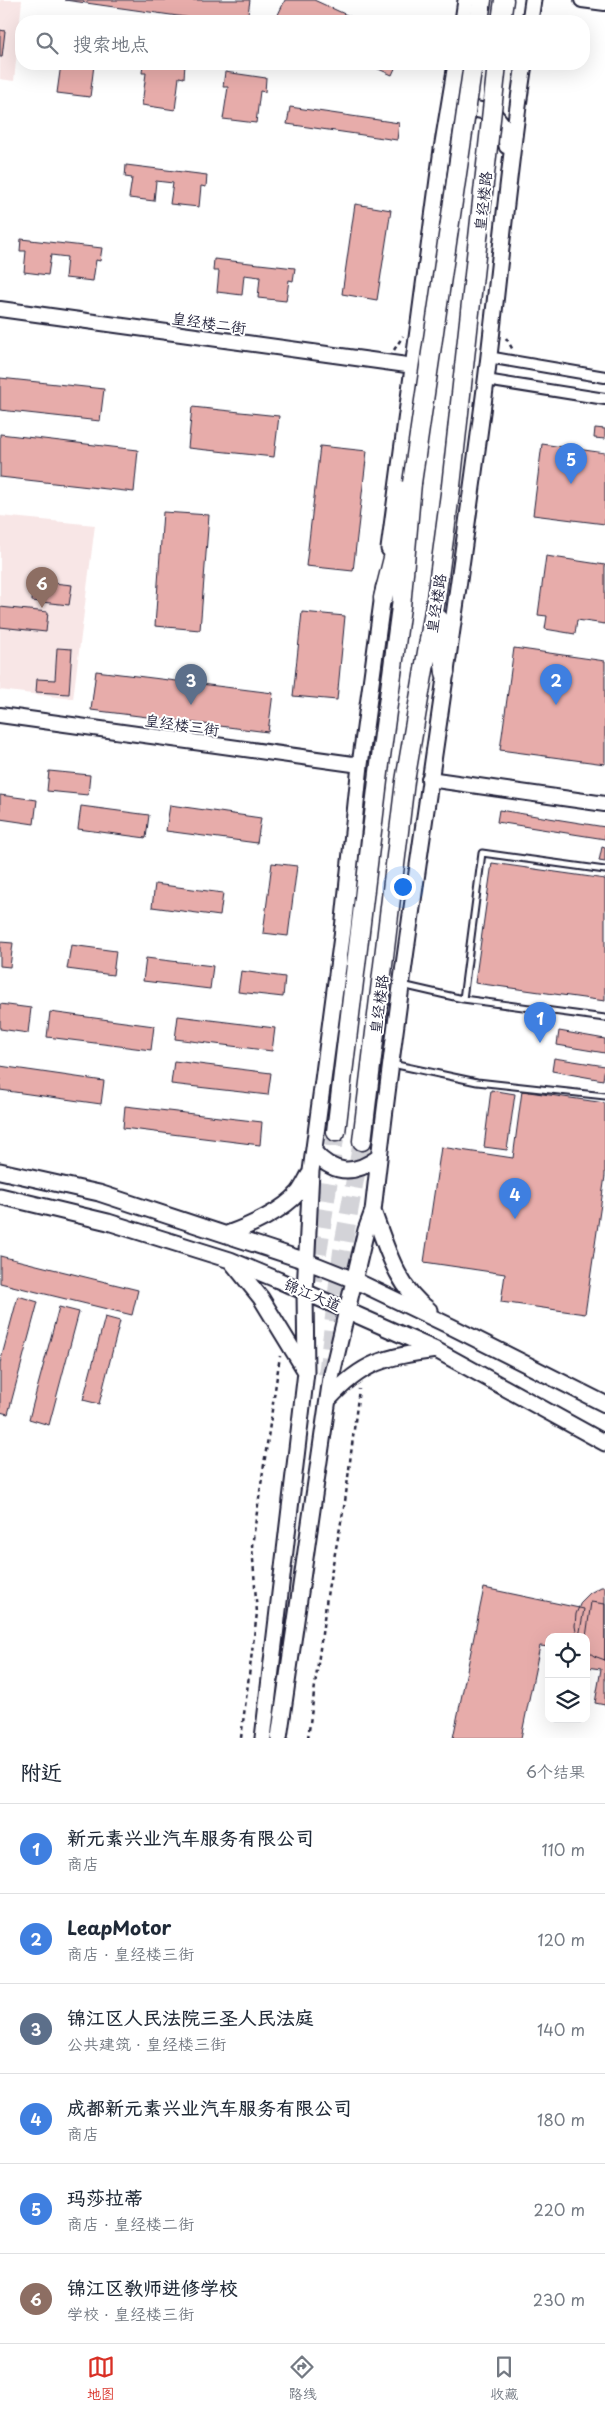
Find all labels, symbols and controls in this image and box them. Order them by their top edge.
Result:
search box [15,15,590,70]
icon: search [33,29,61,57]
text: 搜索地点 [73,29,149,57]
street label: 皇经楼路 [467,170,497,232]
street label: 皇经楼二街 [170,305,248,339]
pin: 5 [555,443,587,484]
pin: 6 [26,567,58,608]
street label: 皇经楼路 [419,572,451,634]
pin: 3 [175,664,207,705]
pin: 2 [540,664,572,705]
street label: 皇经楼三街 [143,707,221,741]
your location [390,874,416,900]
street label: 皇经楼路 [363,973,393,1035]
pin: 1 [524,1002,556,1043]
pin: 4 [499,1178,531,1219]
street label: 锦江大道 [281,1272,345,1316]
map controls [545,1633,590,1723]
button: locate [545,1633,590,1678]
button: layers [545,1678,590,1723]
text: 附近 [20,1755,62,1787]
text: 6个结果 [526,1759,585,1783]
text: 新元素兴业汽车服务有限公司 [67,1823,314,1851]
text: 1 [32,1837,40,1861]
text: 110 m [542,1837,585,1861]
text: 商店 [67,1851,99,1875]
text: LeapMotor [67,1913,171,1941]
text: 2 [30,1927,42,1951]
text: 120 m [538,1927,585,1951]
text: 商店 · 皇经楼三街 [67,1941,194,1965]
text: 锦江区人民法院三圣人民法庭 [67,2003,314,2031]
text: 3 [31,2017,41,2041]
text: 140 m [537,2017,585,2041]
text: 公共建筑 · 皇经楼三街 [67,2031,226,2055]
text: 成都新元素兴业汽车服务有限公司 [67,2093,352,2121]
text: 4 [31,2107,41,2131]
text: 180 m [537,2107,585,2131]
text: 商店 [67,2121,99,2145]
text: 玛莎拉蒂 [67,2183,143,2211]
text: 5 [31,2197,41,2221]
text: 220 m [534,2197,585,2221]
text: 商店 · 皇经楼二街 [67,2211,194,2235]
text: 锦江区教师进修学校 [67,2273,238,2301]
text: 6 [30,2287,42,2311]
text: 230 m [533,2287,585,2311]
text: 学校 · 皇经楼三街 [67,2301,194,2325]
tab: 地图 [87,2353,115,2404]
tab: 路线 [288,2353,316,2404]
tab: 收藏 [490,2353,518,2404]

